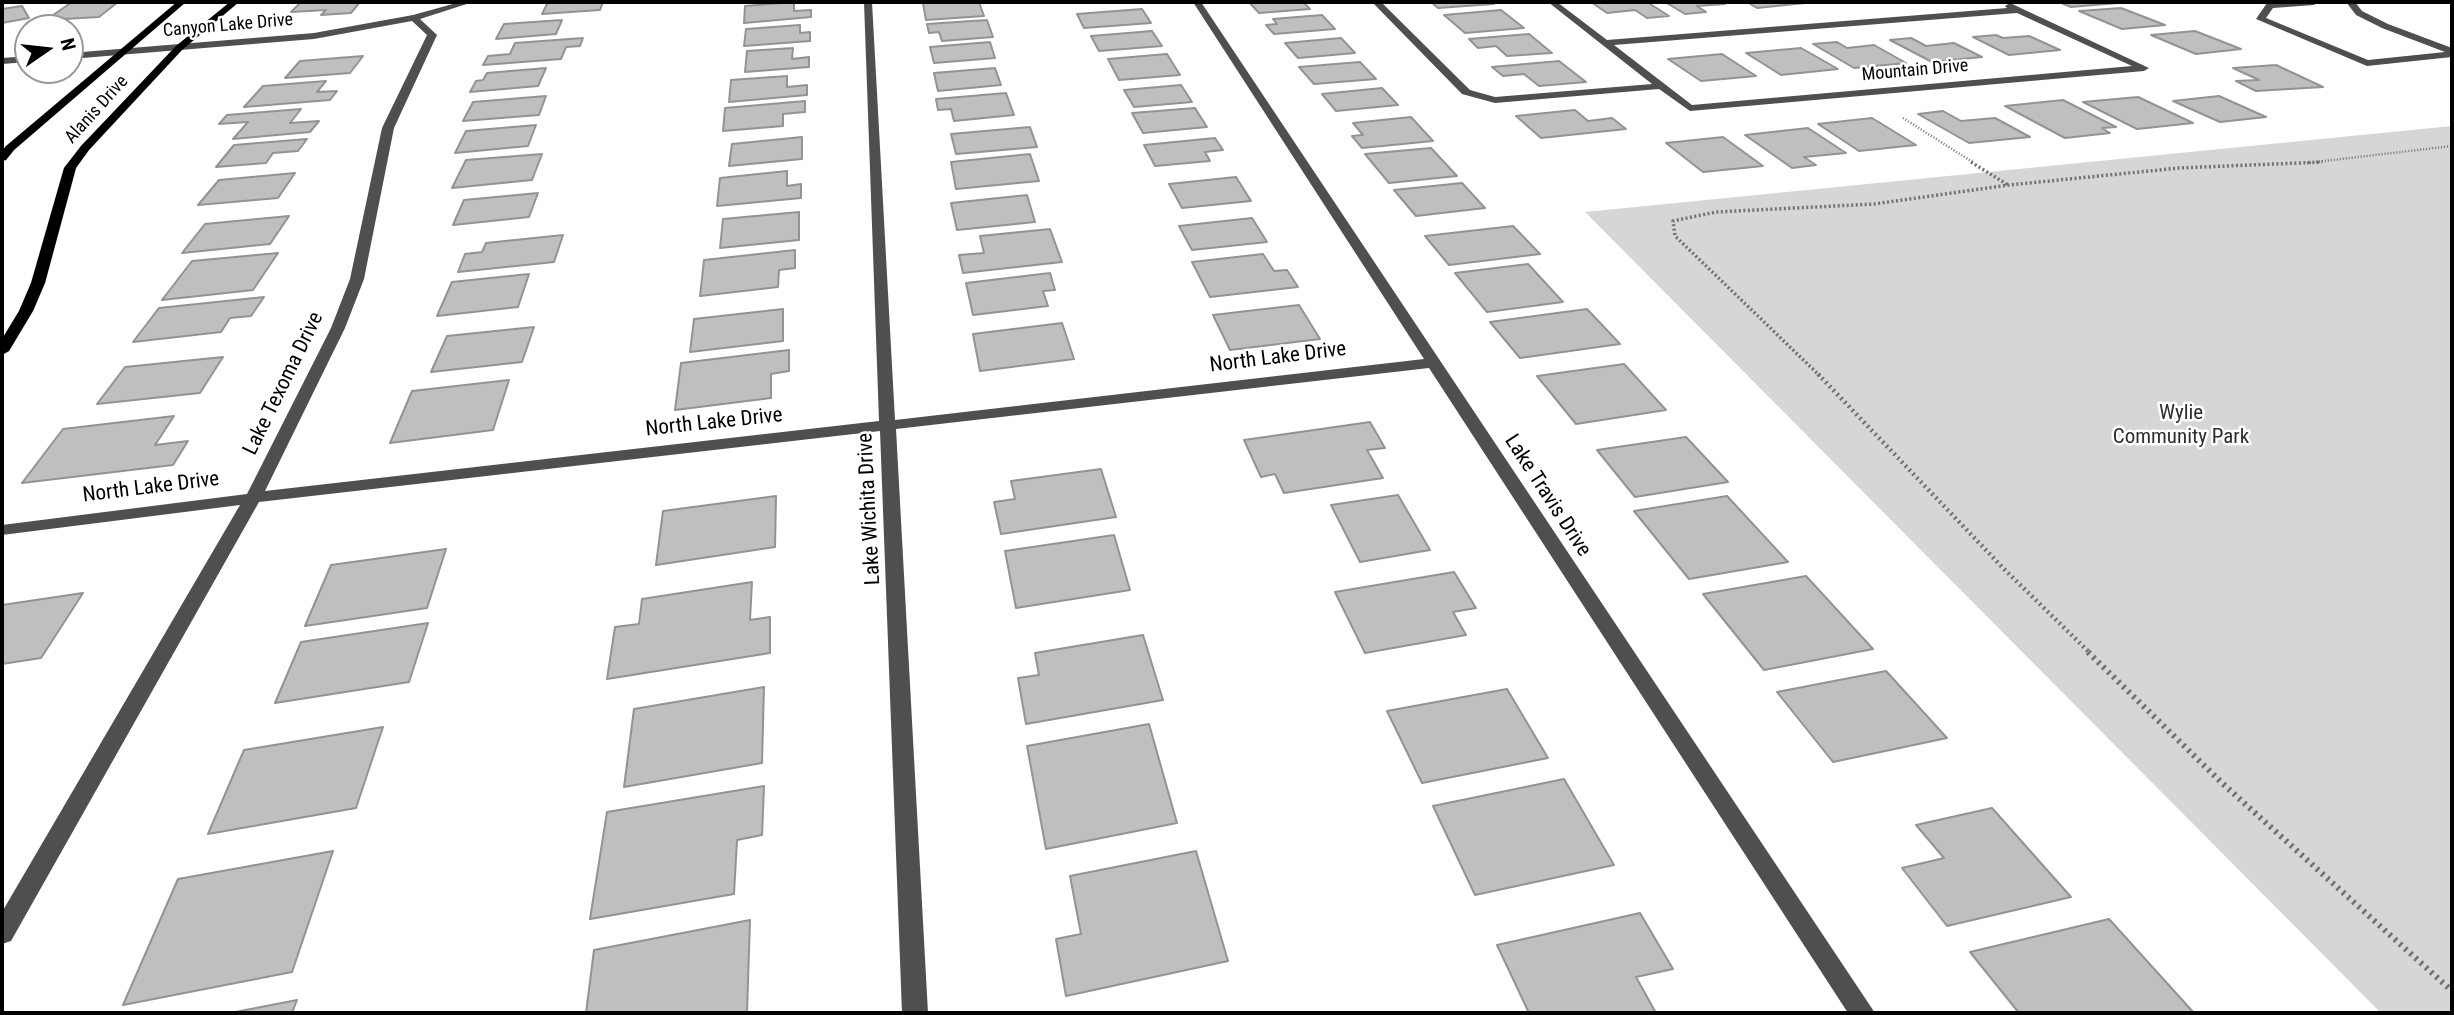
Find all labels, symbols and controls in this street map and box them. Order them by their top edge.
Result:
street label: Canyon Lake Drive [162,10,294,42]
north arrow [14,14,84,84]
text: N [55,36,80,53]
street label: Mountain Drive [1861,56,1969,86]
street label: Alanis Drive [61,71,133,149]
street label: Lake Texoma Drive [239,308,329,460]
street label: North Lake Drive [1208,337,1348,379]
park label: Wylie Community Park [2113,401,2249,451]
street label: North Lake Drive [644,403,784,443]
street label: Lake Travis Drive [1498,430,1596,562]
street label: Lake Wichita Drive [853,432,887,586]
street label: North Lake Drive [81,467,221,509]

